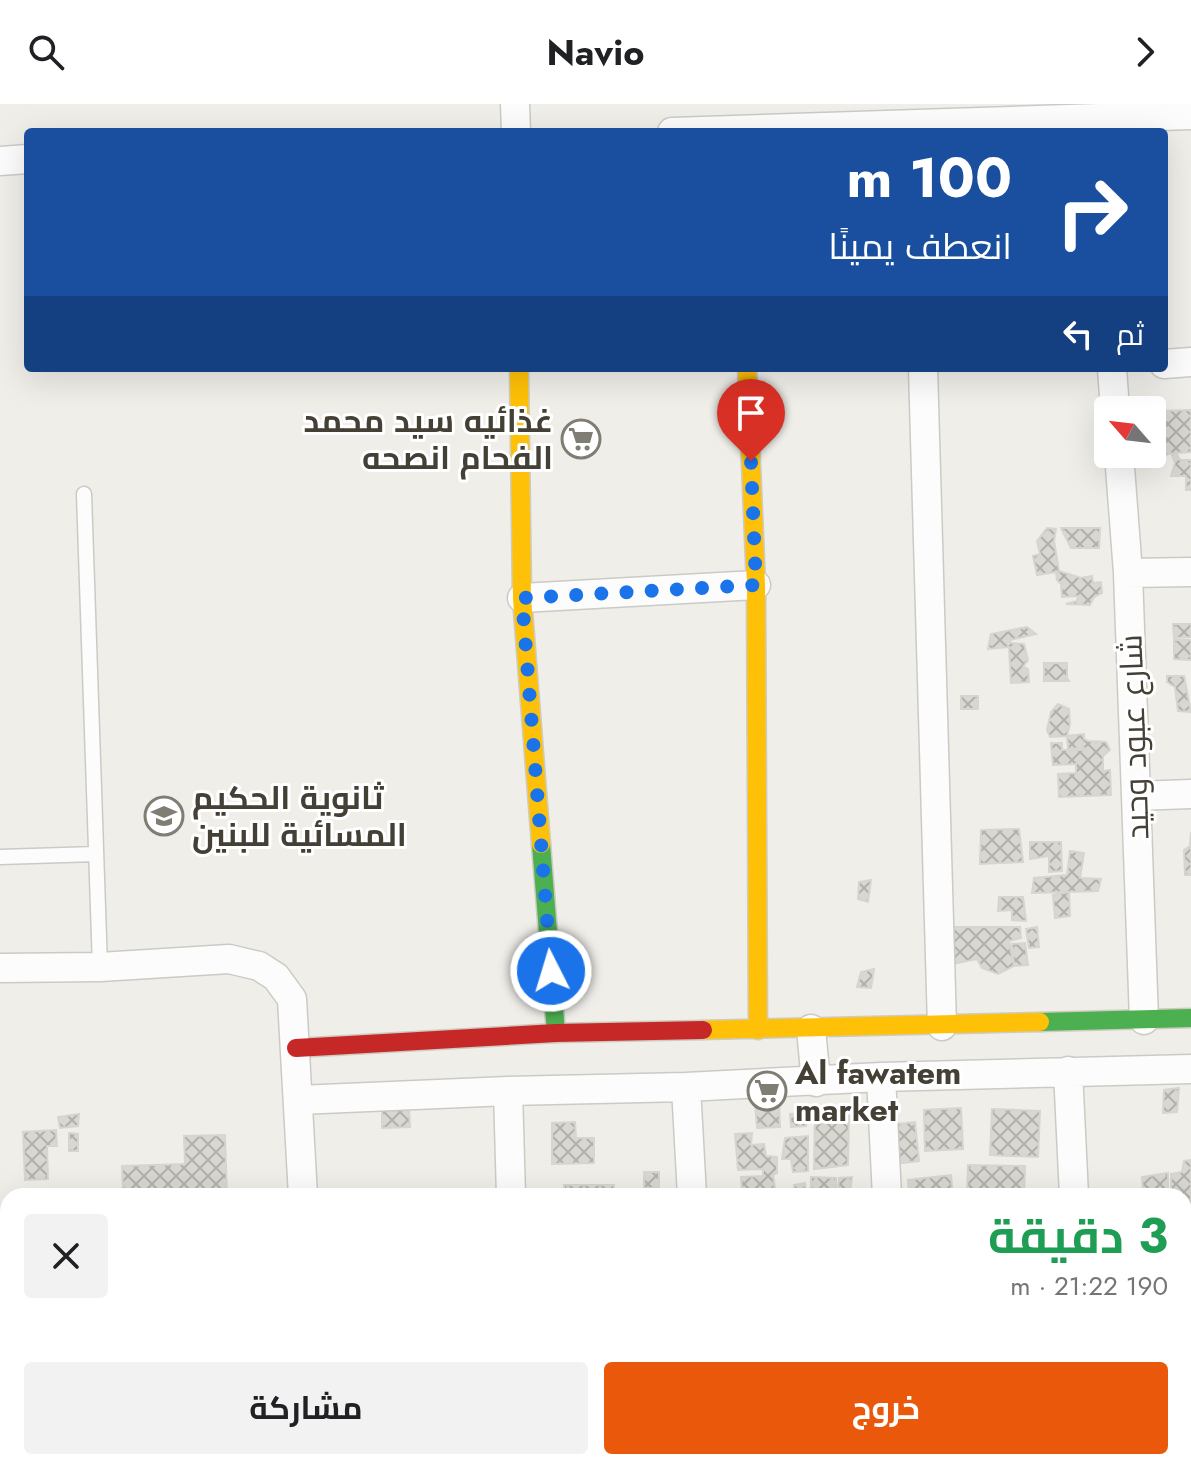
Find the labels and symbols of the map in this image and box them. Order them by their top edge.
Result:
pin [717,379,785,461]
north arrow [1094,396,1166,468]
place label: غذائيه سيد محمد الفحام انصحه [303,398,553,481]
supermarket icon: غذائيه سيد محمد الفحام انصحه [560,418,602,460]
street label: شارع عبود وحيد [1107,634,1161,840]
place label: ثانوية الحكيم المسائية للبنين [192,775,407,858]
school or university icon: ثانوية الحكيم المسائية للبنين [143,795,185,837]
position arrow [509,929,593,1013]
place label: Al fawatem market [794,1050,961,1133]
supermarket icon: Al fawatem market [746,1070,788,1112]

